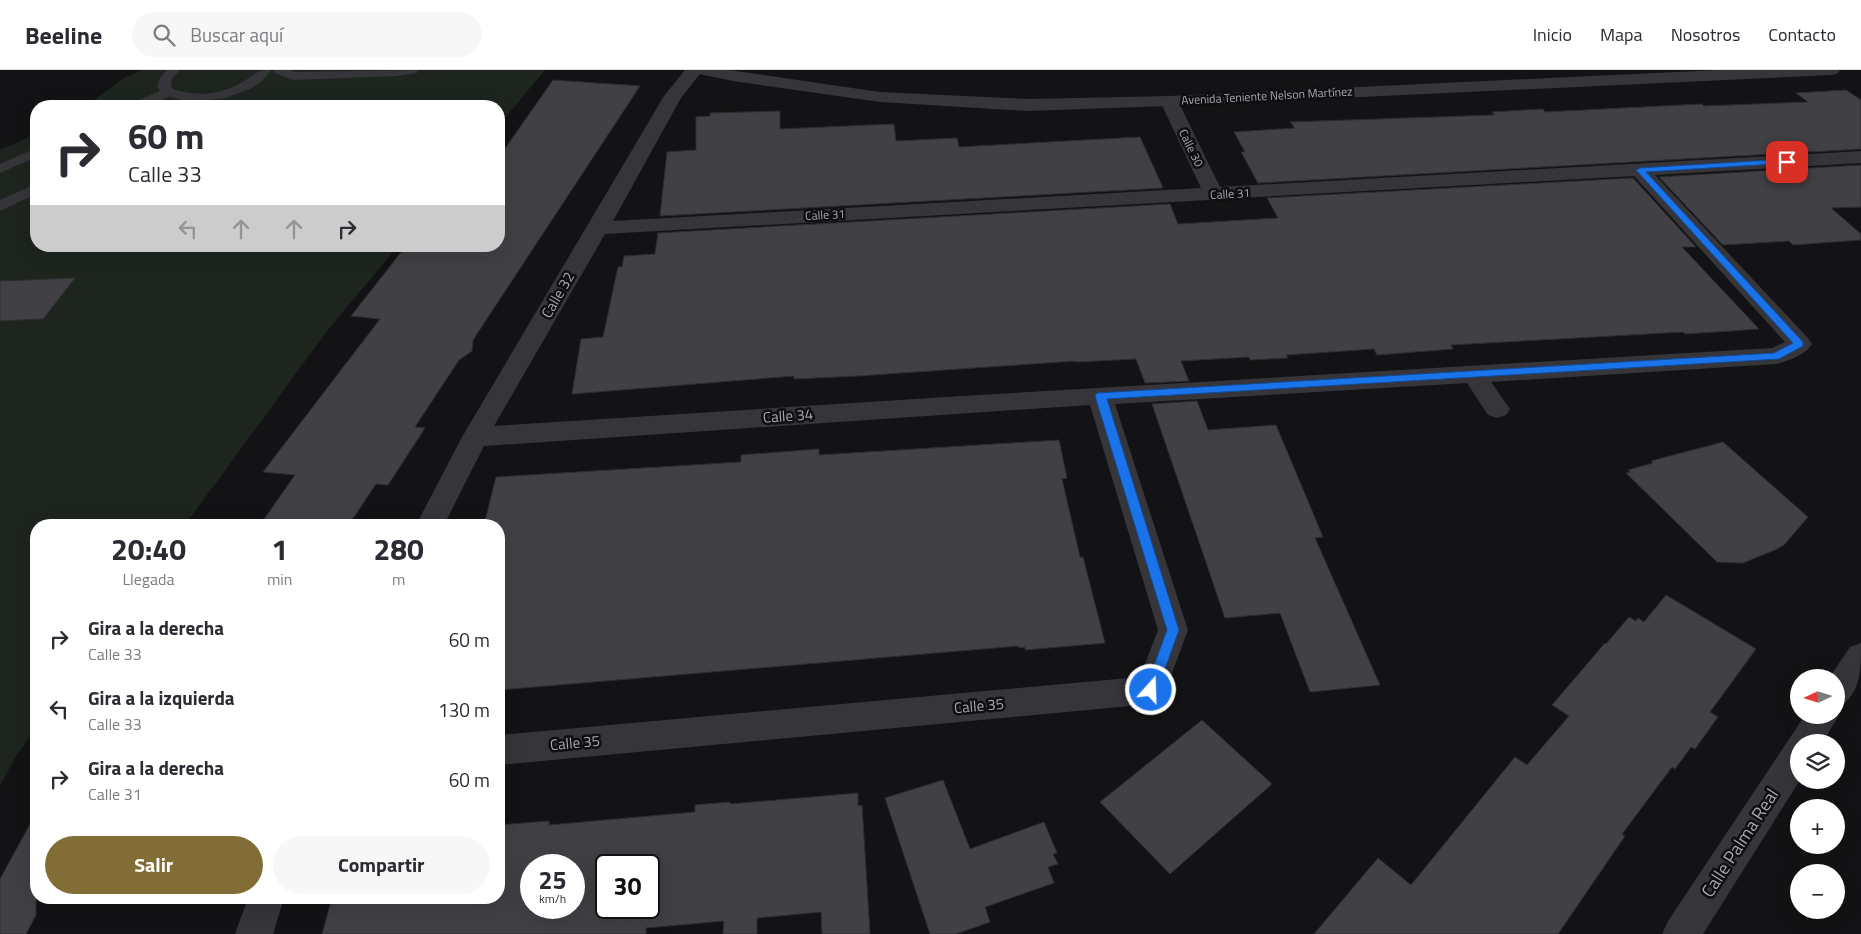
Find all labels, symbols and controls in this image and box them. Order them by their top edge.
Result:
search box [132,12,482,57]
text: Beeline [25,17,102,53]
text: Buscar aquí [190,20,283,49]
icon: search [150,21,178,49]
text: Inicio [1533,21,1572,48]
text: Mapa [1600,21,1643,48]
text: Nosotros [1671,21,1740,48]
text: Contacto [1768,21,1836,48]
street label: Avenida Teniente Nelson Martínez [1181,82,1353,109]
text: 60 m [128,109,204,163]
icon: right [45,120,110,185]
street label: Calle 30 [1174,126,1209,170]
pin [1766,141,1808,183]
icon: arrive [1773,148,1801,176]
text: Calle 33 [128,157,202,191]
street label: Calle 31 [1209,183,1251,204]
street label: Calle 31 [804,204,846,225]
icon: left [174,215,202,243]
icon: ahead [227,215,255,243]
icon: ahead [280,215,308,243]
icon: right [333,215,361,243]
street label: Calle 32 [535,267,580,322]
street label: Calle 34 [762,402,814,429]
text: 20:40 [111,526,186,572]
text: 1 [271,526,288,572]
text: 280 [374,526,424,572]
text: Llegada [122,567,175,591]
text: min [267,567,292,591]
text: m [392,567,405,591]
text: Gira a la derecha [88,613,224,642]
icon: right [45,625,73,653]
text: 60 m [449,625,490,654]
text: Calle 33 [88,642,142,666]
position arrow [1124,663,1176,715]
north arrow [1790,669,1845,724]
map controls [1790,669,1845,919]
text: Gira a la izquierda [88,683,235,712]
street label: Calle 35 [953,692,1005,719]
icon: left [45,695,73,723]
text: 130 m [438,695,490,724]
text: Calle 33 [88,712,142,736]
street label: Calle 35 [549,729,601,756]
button: layers [1790,734,1845,789]
text: Gira a la derecha [88,753,224,782]
icon: right [45,765,73,793]
text: 60 m [449,765,490,794]
text: Calle 31 [88,782,142,806]
street label: Calle Palma Real [1694,783,1785,903]
button: + [1790,799,1845,854]
button: Salir [45,836,263,894]
button: Compartir [273,836,490,894]
speed limit sign: 30 [595,854,660,919]
text: 25 [538,861,567,899]
button: − [1790,864,1845,919]
text: km/h [539,889,566,908]

